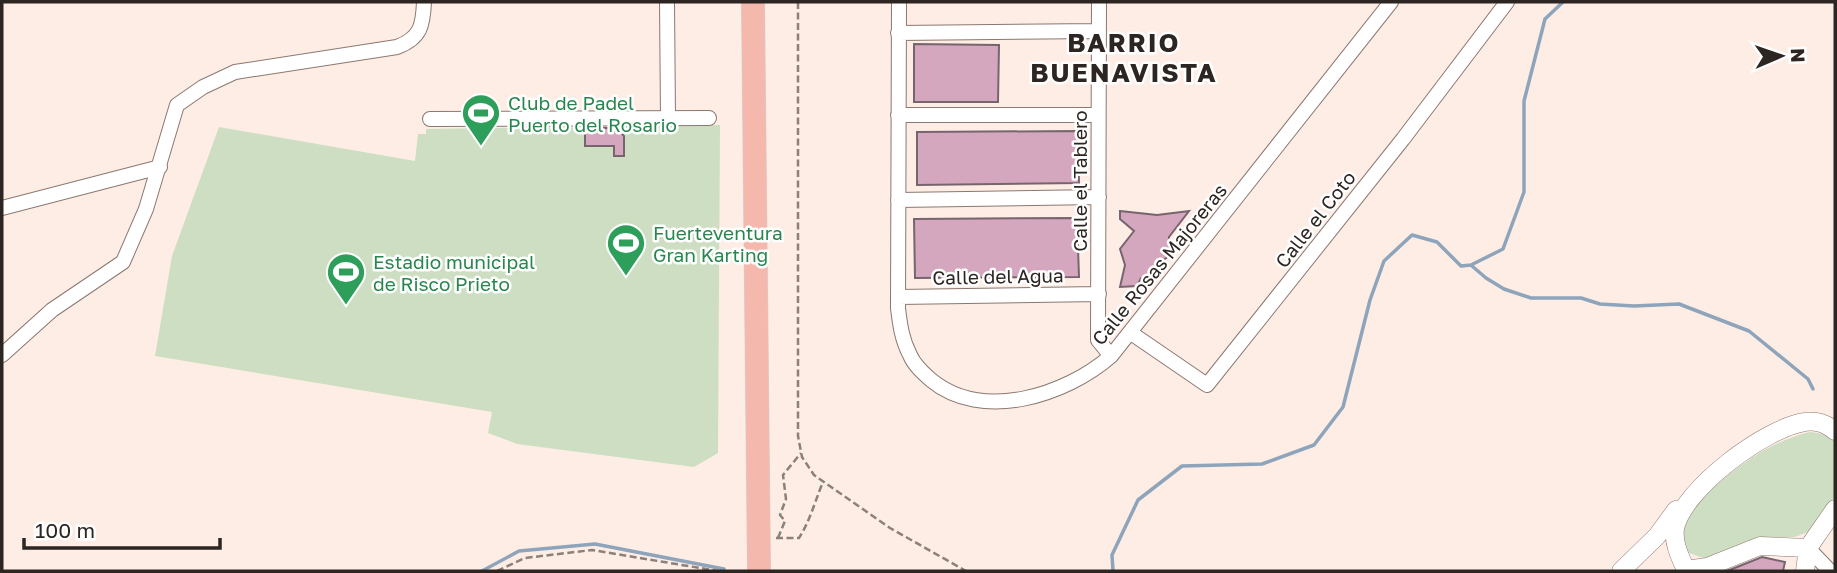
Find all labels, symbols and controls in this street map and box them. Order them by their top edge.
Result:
north arrow [1746,21,1816,91]
district label: BARRIO BUENAVISTA [1030,27,1218,88]
text: N [1787,48,1810,63]
place label: Club de Padel Puerto del Rosario [508,91,677,136]
sports icon: Club de Padel Puerto del Rosario [460,92,502,147]
street label: Calle el Tablero [1068,110,1091,252]
street label: Calle el Coto [1270,166,1360,272]
street label: Calle Rosas Majoreras [1087,179,1231,349]
place label: Fuerteventura Gran Karting [653,221,783,266]
sports icon: Fuerteventura Gran Karting [605,222,647,277]
place label: Estadio municipal de Risco Prieto [373,250,535,295]
sports icon: Estadio municipal de Risco Prieto [325,251,367,306]
street label: Calle del Agua [932,263,1064,289]
scale bar [24,506,220,550]
text: 100 m [35,517,95,543]

